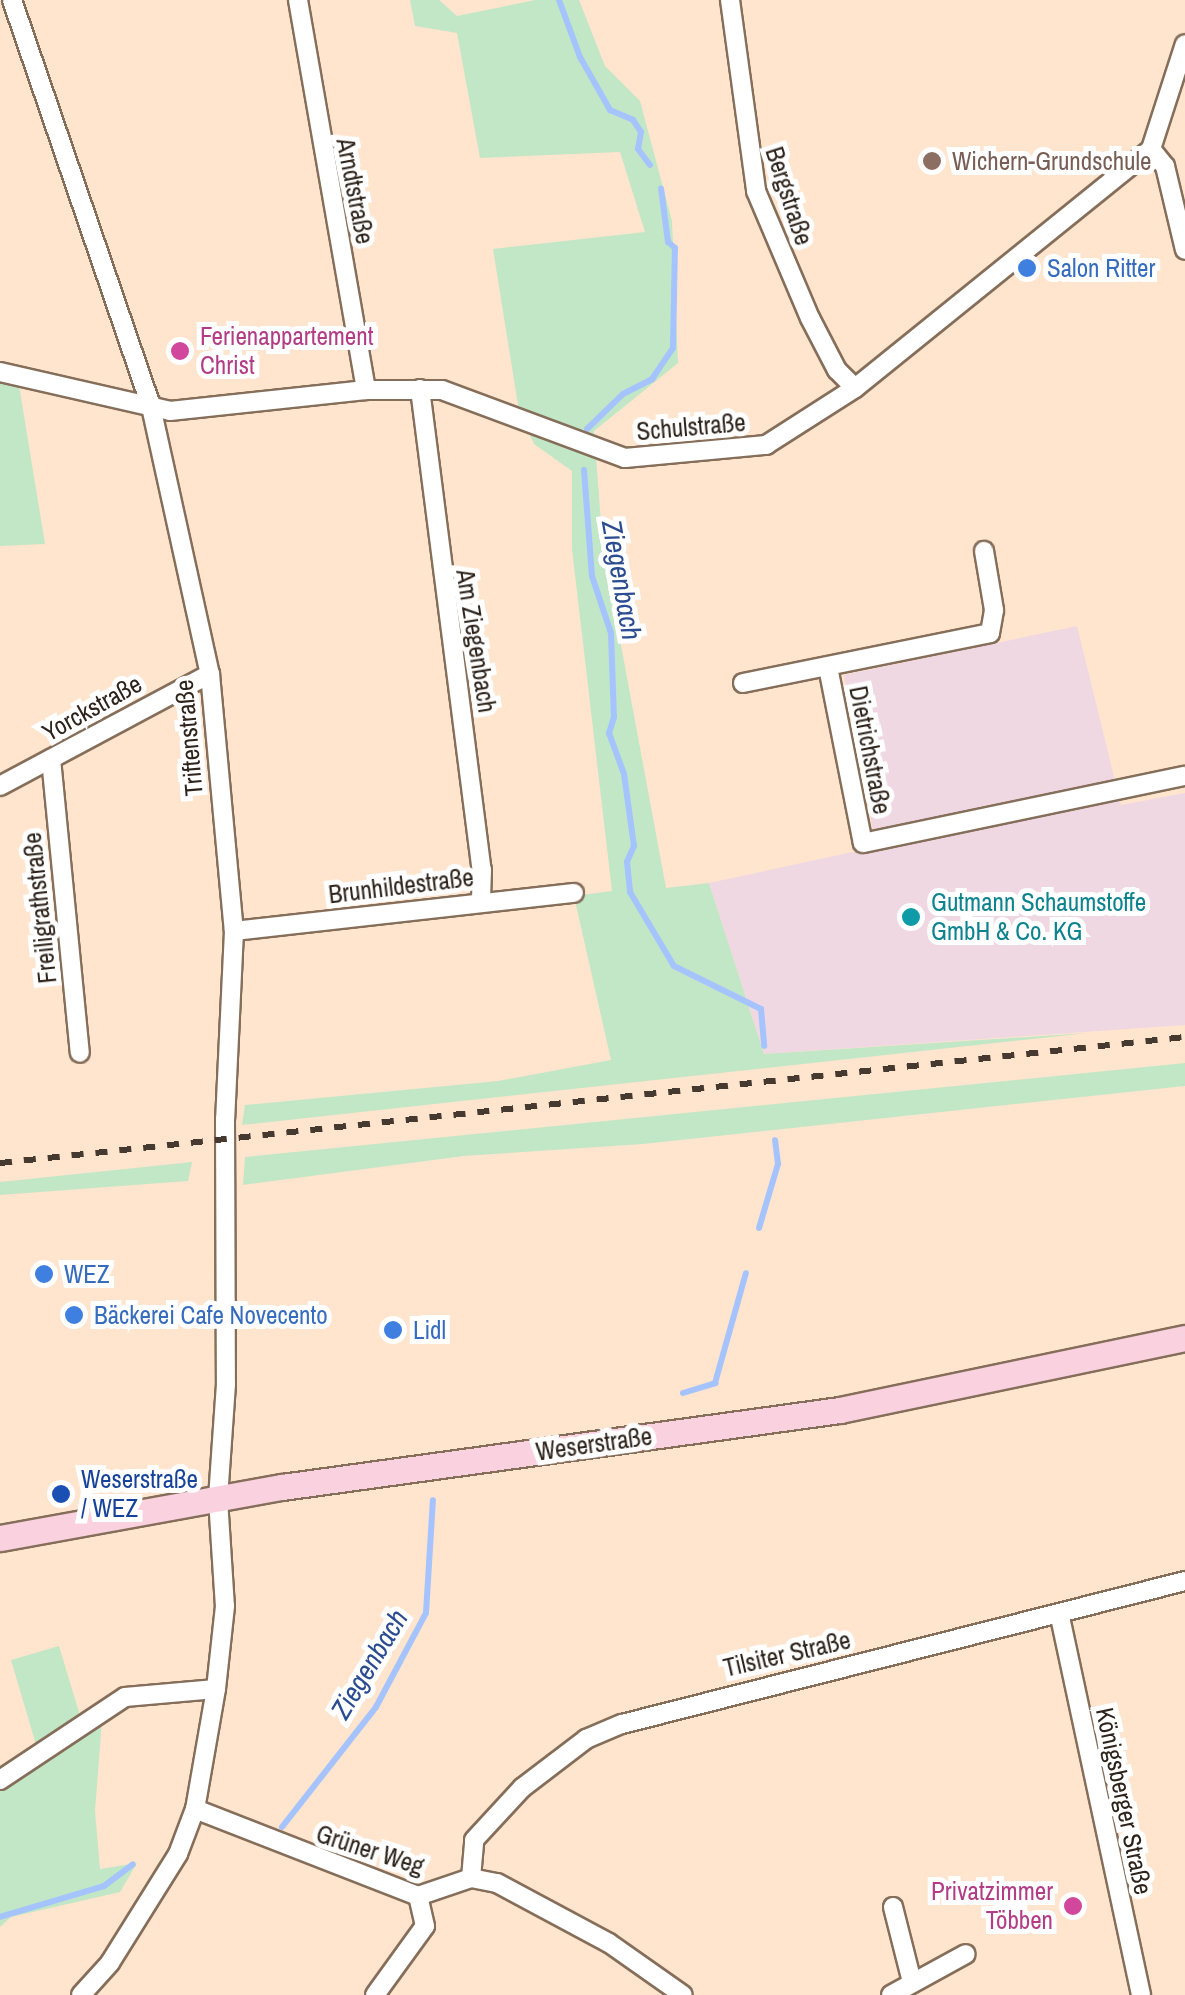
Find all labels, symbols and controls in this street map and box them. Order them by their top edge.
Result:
street label: Arndtstraße [330,136,380,246]
street label: Bergstraße [759,143,819,249]
place label: Wichern-Grundschule [952,146,1151,176]
marker: Wichern-Grundschule [921,150,943,172]
place label: Salon Ritter [1047,253,1155,283]
marker: Salon Ritter [1016,257,1038,279]
place label: Ferienappartement Christ [200,322,373,381]
marker: Ferienappartement Christ [169,340,191,362]
street label: Schulstraße [635,407,747,447]
water label: Ziegenbach [595,517,649,643]
street label: Am Ziegenbach [450,567,502,715]
street label: Yorckstraße [37,668,147,748]
street label: Triftenstraße [169,679,209,797]
street label: Dietrichstraße [843,683,897,817]
street label: Freiligrathstraße [17,831,63,985]
street label: Brunhildestraße [327,862,475,910]
place label: Gutmann Schaumstoffe GmbH & Co. KG [931,888,1146,947]
marker: Gutmann Schaumstoffe GmbH & Co. KG [900,906,922,928]
place label: WEZ [64,1259,110,1289]
marker: WEZ [33,1263,55,1285]
place label: Bäckerei Cafe Novecento [94,1300,328,1330]
marker: Bäckerei Cafe Novecento [63,1304,85,1326]
place label: Lidl [413,1315,446,1345]
marker: Lidl [382,1319,404,1341]
street label: Weserstraße [534,1421,654,1467]
place label: Weserstraße / WEZ [81,1465,198,1524]
marker: Weserstraße / WEZ [50,1483,72,1505]
water label: Ziegenbach [323,1603,415,1725]
street label: Tilsiter Straße [721,1625,853,1683]
street label: Königsberger Straße [1090,1705,1158,1897]
street label: Grüner Weg [312,1819,428,1881]
place label: Privatzimmer Többen [931,1877,1053,1936]
marker: Privatzimmer Többen [1062,1895,1084,1917]

